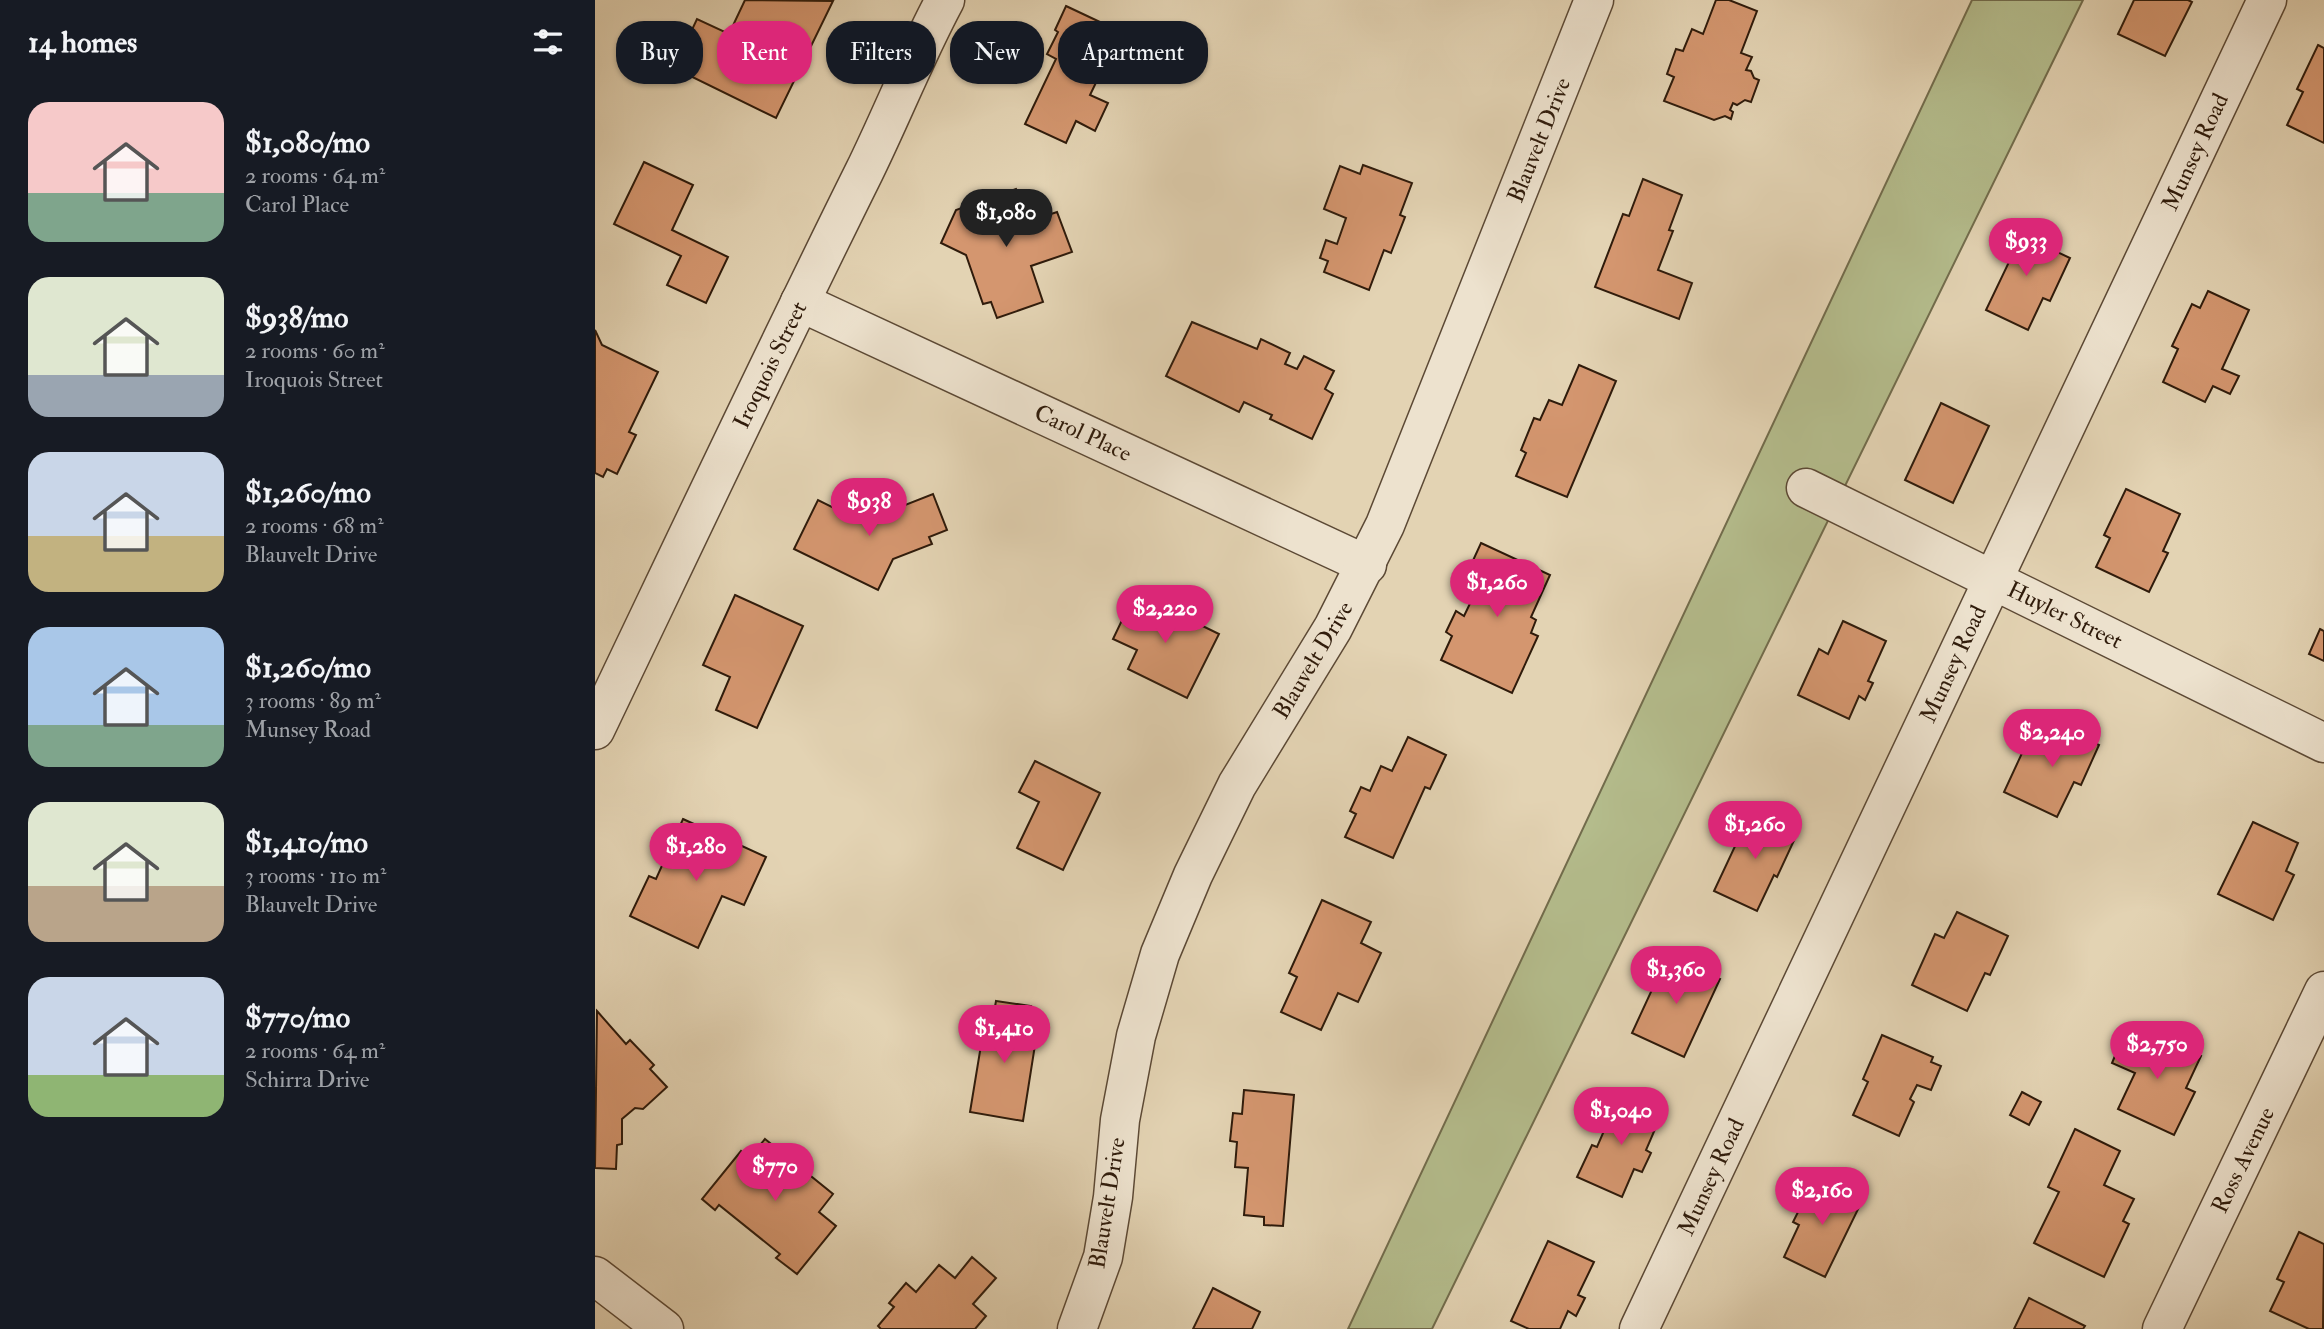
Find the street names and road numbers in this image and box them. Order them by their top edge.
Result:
street label: Blauvelt Drive [1501,73,1577,207]
street label: Munsey Road [2155,89,2235,215]
street label: Iroquois Street [727,297,813,433]
street label: Carol Place [1030,398,1137,468]
street label: Huyler Street [2003,575,2127,655]
street label: Blauvelt Drive [1267,596,1360,724]
street label: Munsey Road [1913,601,1993,727]
street label: Ross Avenue [2205,1102,2281,1218]
street label: Munsey Road [1671,1114,1751,1240]
street label: Blauvelt Drive [1082,1135,1132,1271]

